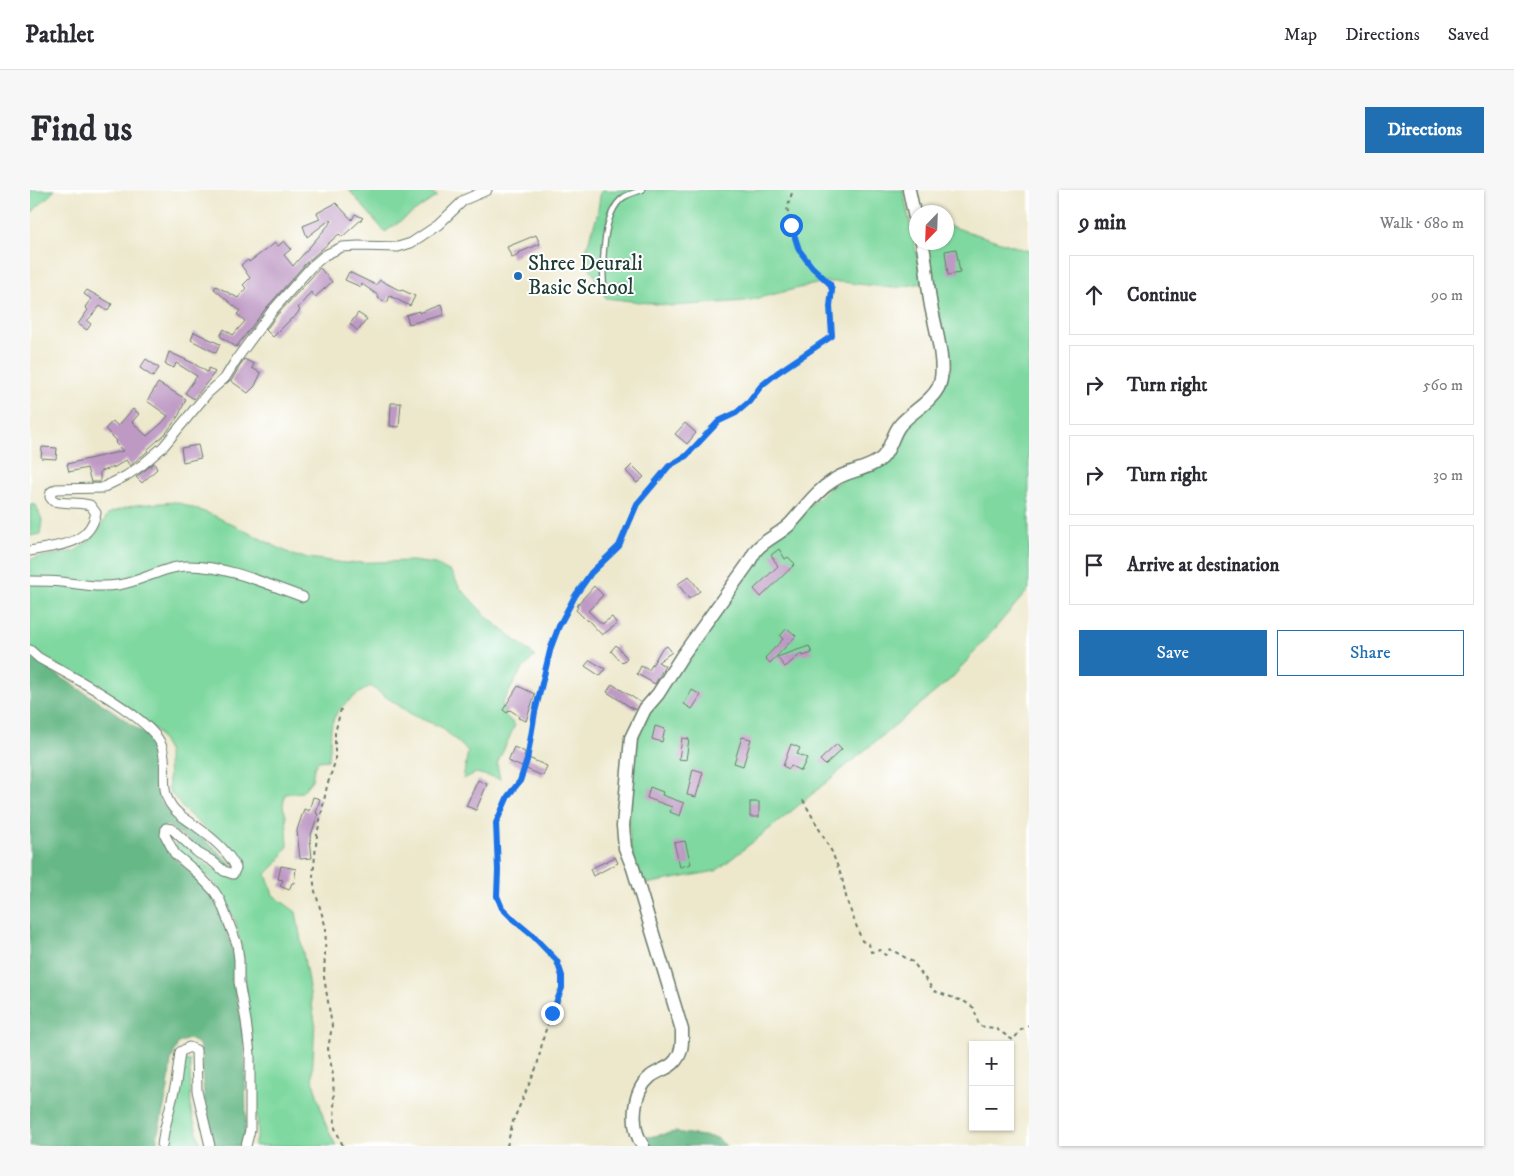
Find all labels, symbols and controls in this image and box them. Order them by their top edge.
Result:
text: Pathlet [25,20,94,50]
text: Map [1284,24,1317,46]
text: Directions [1345,24,1420,46]
text: Saved [1448,24,1489,46]
button: Directions [1365,107,1484,153]
text: Find us [30,108,132,152]
north arrow [909,205,954,250]
text: 9 min [1079,210,1126,236]
text: Walk · 680 m [1380,213,1464,233]
route start [780,214,803,237]
place label: Shree Deurali Basic School [528,251,643,301]
marker: Shree Deurali Basic School [512,270,524,282]
icon: ahead [1080,281,1108,309]
text: Continue [1127,284,1197,307]
text: 90 m [1431,285,1463,305]
icon: right [1080,371,1108,399]
text: Turn right [1127,374,1207,397]
text: 560 m [1423,375,1463,395]
icon: right [1080,461,1108,489]
text: Turn right [1127,464,1207,487]
text: 30 m [1433,465,1463,485]
icon: arrive [1080,551,1108,579]
text: Arrive at destination [1127,554,1279,577]
button: Save [1079,630,1267,676]
button: Share [1277,630,1464,676]
route end [541,1002,564,1025]
map controls [969,1041,1014,1131]
button: + [969,1041,1014,1086]
button: − [969,1086,1014,1131]

